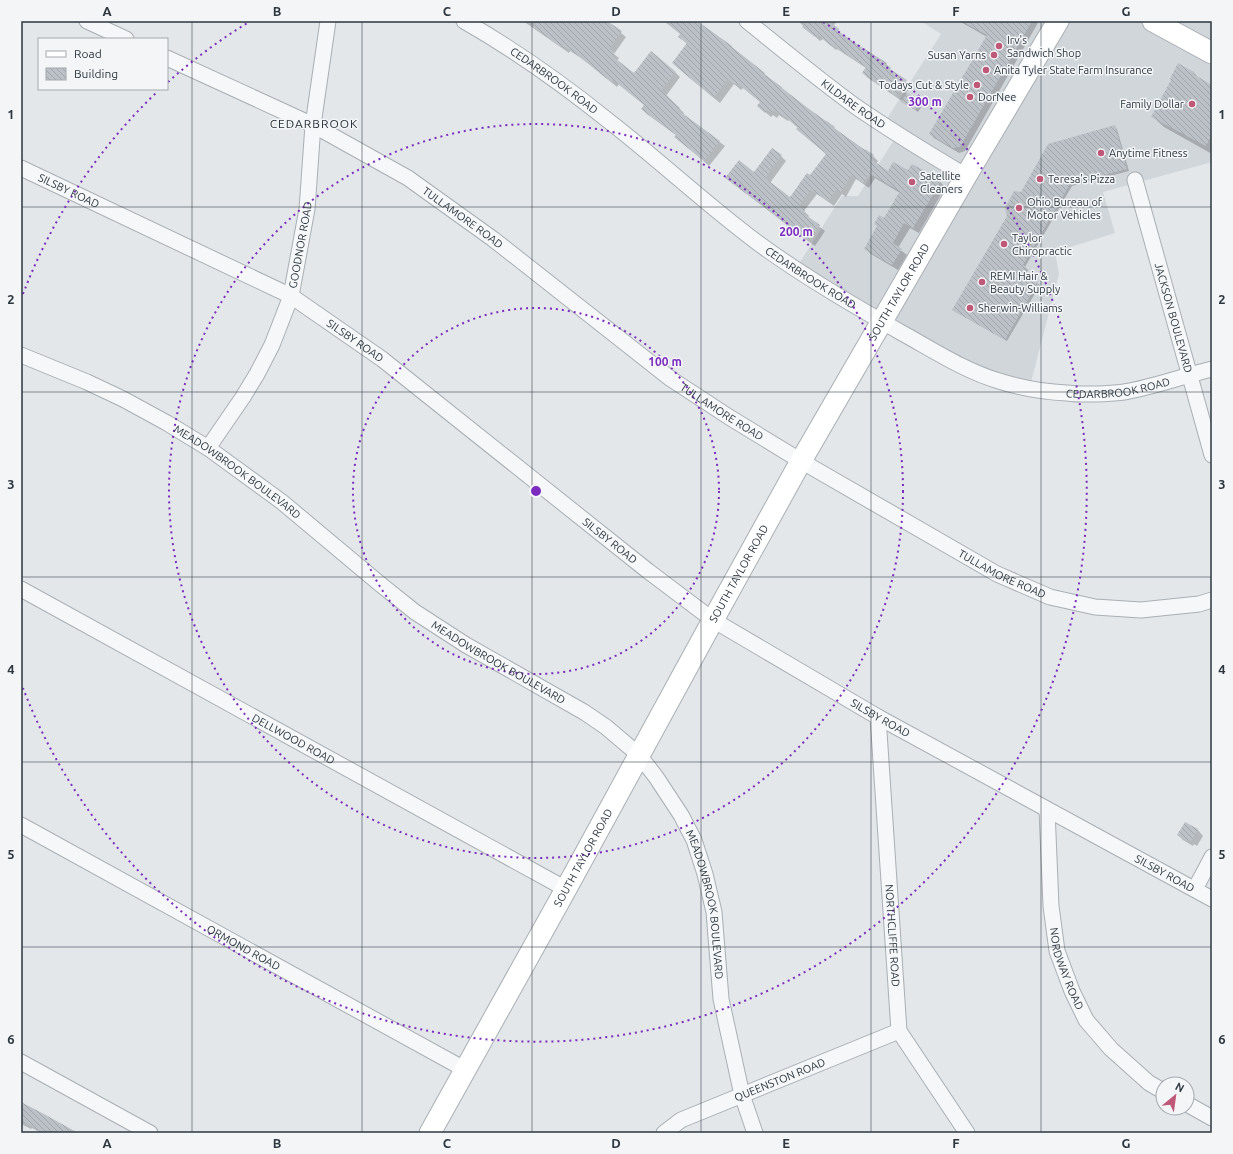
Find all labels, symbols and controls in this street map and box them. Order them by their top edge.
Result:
text: A [102,4,112,18]
text: B [273,4,282,18]
text: C [443,4,452,18]
text: D [611,4,621,18]
text: E [782,4,790,18]
text: F [952,4,960,18]
text: G [1122,4,1131,18]
place label: Irv's Sandwich Shop [1007,34,1081,59]
legend [38,38,168,90]
marker: Irv's Sandwich Shop [994,41,1004,51]
street label: CEDARBROOK ROAD [508,45,600,116]
text: Road [74,47,102,60]
place label: Susan Yarns [928,49,986,61]
marker: Susan Yarns [989,50,999,60]
place label: Anita Tyler State Farm Insurance [994,64,1153,76]
marker: Anita Tyler State Farm Insurance [981,65,991,75]
text: Building [74,67,118,80]
street label: KILDARE ROAD [819,77,888,131]
place label: Todays Cut & Style [878,79,969,91]
marker: Todays Cut & Style [972,80,982,90]
place label: DorNee [978,91,1016,103]
marker: DorNee [965,92,975,102]
text: 300 m [908,95,942,108]
place label: Family Dollar [1120,98,1185,110]
marker: Family Dollar [1187,99,1197,109]
text: 1 [7,107,15,121]
text: 1 [1218,107,1226,121]
district label: CEDARBROOK [270,117,358,130]
place label: Anytime Fitness [1109,147,1188,159]
marker: Anytime Fitness [1096,148,1106,158]
place label: Satellite Cleaners [920,170,963,195]
street label: SILSBY ROAD [36,171,102,210]
place label: Teresa's Pizza [1048,173,1115,185]
marker: Teresa's Pizza [1035,174,1045,184]
marker: Satellite Cleaners [907,177,917,187]
street label: TULLAMORE ROAD [420,184,506,251]
place label: Ohio Bureau of Motor Vehicles [1027,196,1103,221]
street label: GOODNOR ROAD [287,201,314,289]
marker: Ohio Bureau of Motor Vehicles [1014,203,1024,213]
text: 200 m [779,225,813,238]
place label: Taylor Chiropractic [1012,232,1072,257]
marker: Taylor Chiropractic [999,239,1009,249]
street label: SOUTH TAYLOR ROAD [866,241,932,342]
street label: CEDARBROOK ROAD [763,244,858,311]
street label: JACKSON BOULEVARD [1152,261,1195,374]
place label: REMI Hair & Beauty Supply [990,270,1061,295]
marker: REMI Hair & Beauty Supply [977,277,987,287]
text: 2 [7,292,15,306]
text: 2 [1218,292,1226,306]
place label: Sherwin-Williams [978,302,1063,314]
marker: Sherwin-Williams [965,303,975,313]
street label: SILSBY ROAD [325,317,386,364]
text: 100 m [648,355,682,368]
street label: CEDARBROOK ROAD [1065,375,1171,400]
street label: TULLAMORE ROAD [678,381,766,443]
street label: MEADOWBROOK BOULEVARD [172,423,303,521]
text: 3 [7,477,15,491]
text: 3 [1218,477,1226,491]
centre of rings [529,484,543,498]
street label: SILSBY ROAD [580,515,640,566]
street label: SOUTH TAYLOR ROAD [707,522,771,624]
street label: TULLAMORE ROAD [956,547,1048,601]
street label: MEADOWBROOK BOULEVARD [429,618,568,706]
text: 4 [7,662,15,676]
text: 4 [1218,662,1226,676]
street label: SILSBY ROAD [849,696,912,739]
street label: DELLWOOD ROAD [250,711,337,767]
street label: SOUTH TAYLOR ROAD [551,806,615,909]
street label: MEADOWBROOK BOULEVARD [684,828,725,980]
text: 5 [7,847,15,861]
text: 5 [1218,847,1226,861]
street label: SILSBY ROAD [1133,852,1197,894]
street label: NORTHCLIFFE ROAD [883,884,902,987]
street label: ORMOND ROAD [205,922,282,973]
street label: NORDWAY ROAD [1048,927,1086,1012]
text: 6 [7,1032,15,1046]
text: 6 [1218,1032,1226,1046]
street label: QUEENSTON ROAD [732,1056,827,1104]
north arrow [1155,1076,1195,1116]
text: N [1173,1080,1186,1094]
text: A [102,1136,112,1150]
text: B [273,1136,282,1150]
text: C [443,1136,452,1150]
text: D [611,1136,621,1150]
text: E [782,1136,790,1150]
text: F [952,1136,960,1150]
text: G [1122,1136,1131,1150]

